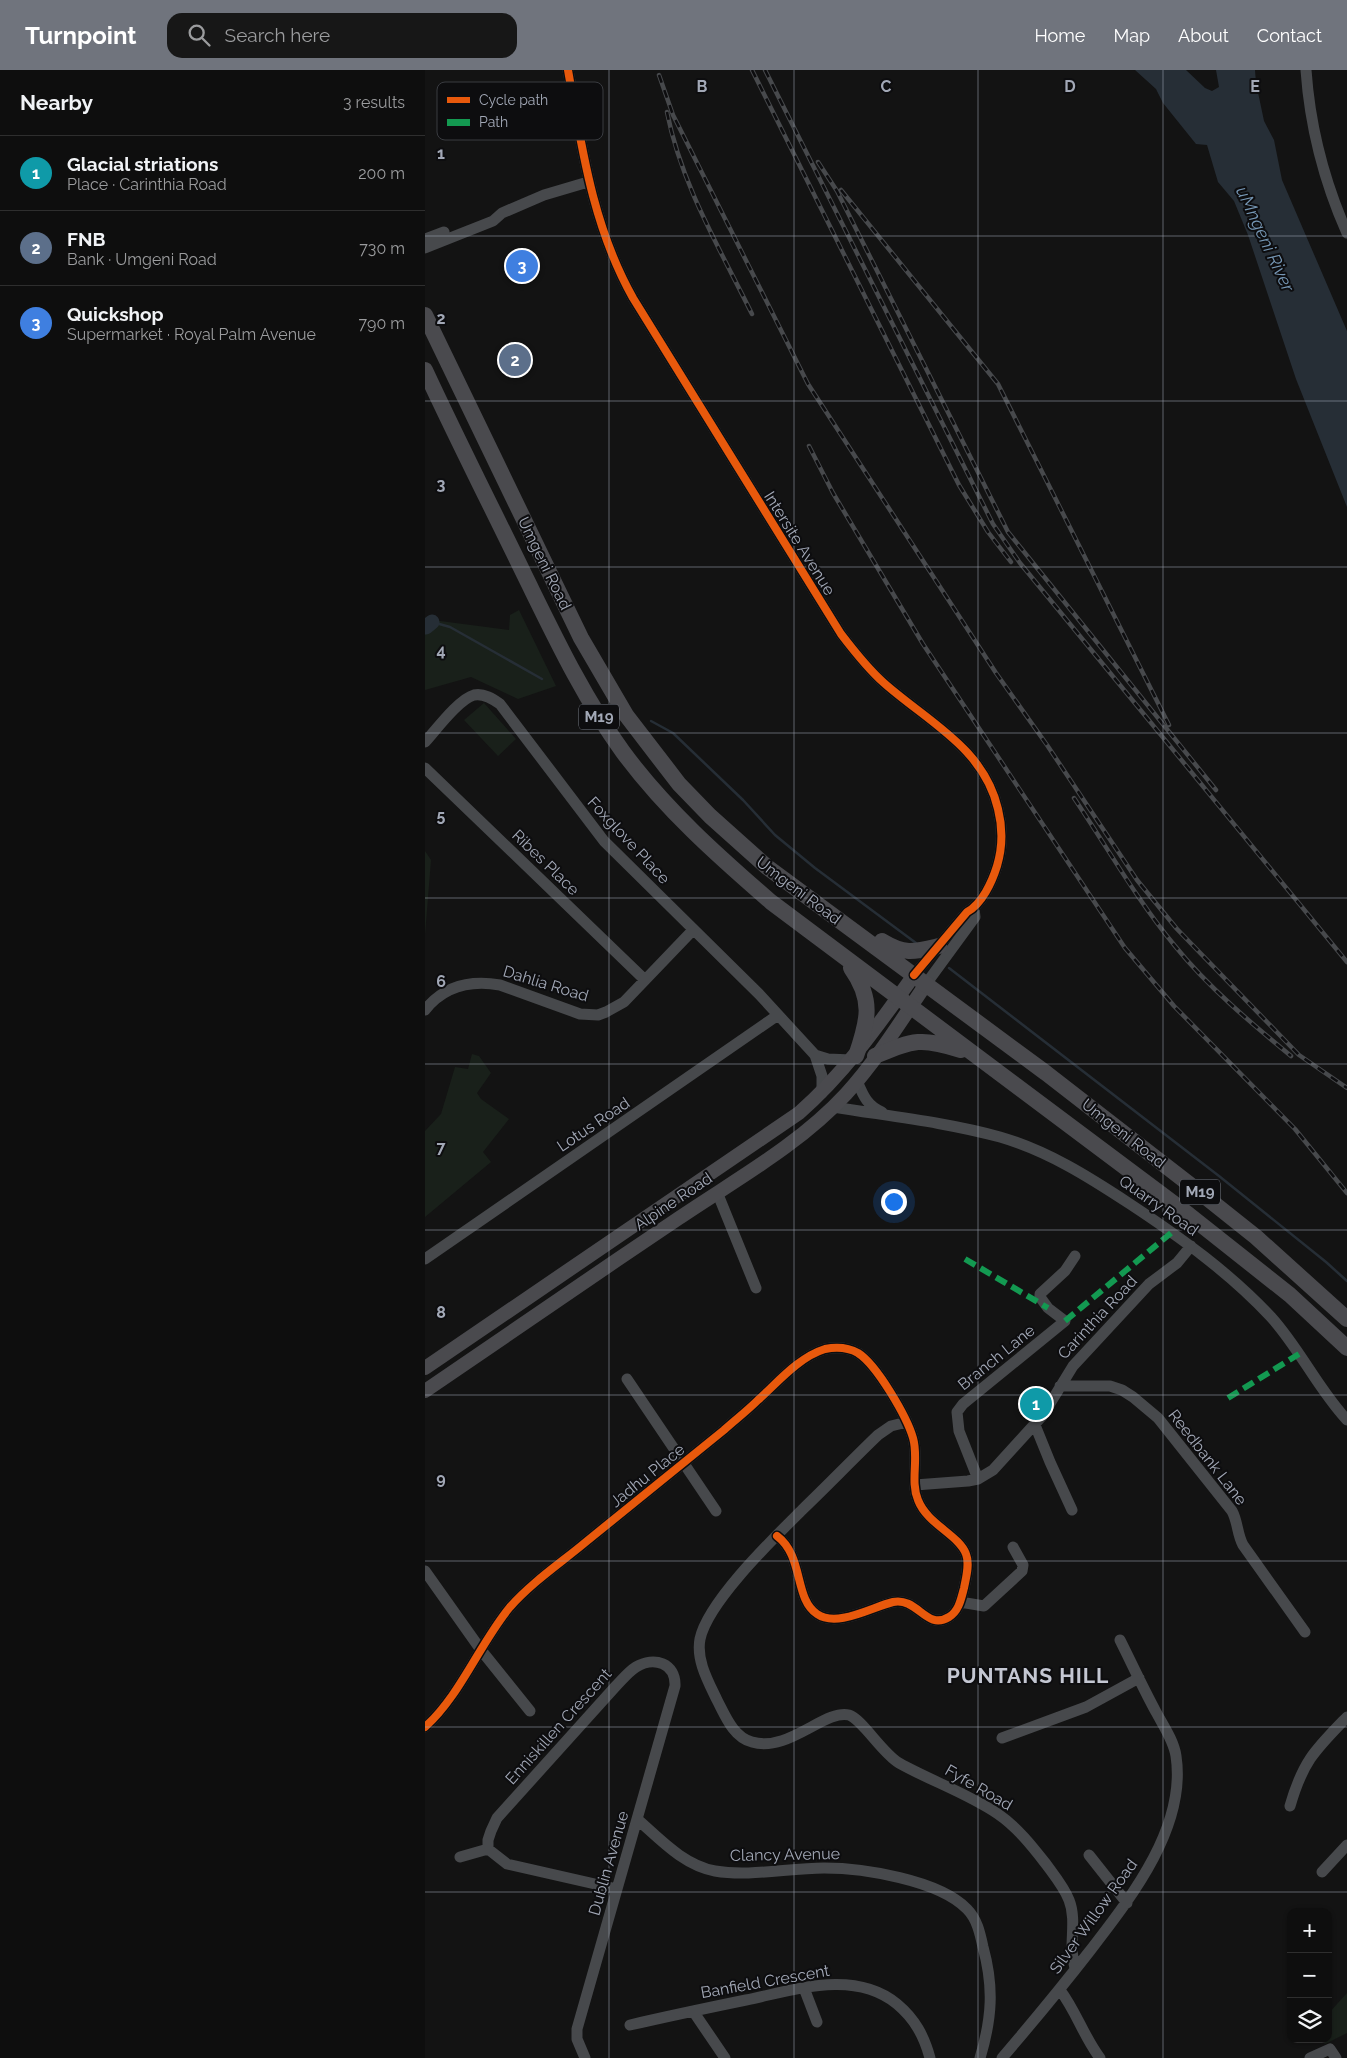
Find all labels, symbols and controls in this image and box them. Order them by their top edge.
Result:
search box [167,13,517,58]
text: Turnpoint [25,21,137,50]
icon: search [185,21,213,49]
text: Search here [225,24,330,46]
text: Home [1034,25,1085,46]
text: Map [1113,25,1150,46]
text: About [1178,25,1229,46]
text: Contact [1257,25,1322,46]
text: B [697,77,708,96]
text: C [881,77,892,96]
text: D [1064,77,1076,96]
text: E [1250,77,1260,96]
legend [437,82,603,140]
text: Nearby [20,90,93,115]
text: Cycle path [479,92,548,108]
text: 3 results [343,93,405,112]
text: Path [479,114,508,130]
text: 1 [437,144,445,163]
text: Glacial striations [67,153,218,175]
text: 1 [32,164,40,183]
text: 200 m [358,164,405,183]
text: Place · Carinthia Road [67,175,227,194]
water label: uMngeni River [1232,183,1299,295]
text: FNB [67,228,105,250]
text: 2 [31,239,41,258]
text: 730 m [359,239,405,258]
pin: 3 [506,247,538,285]
text: Bank · Umgeni Road [67,250,217,269]
text: Quickshop [67,303,164,325]
text: 2 [436,309,446,328]
text: 3 [32,314,40,333]
text: 790 m [359,314,405,333]
text: Supermarket · Royal Palm Avenue [67,325,316,344]
pin: 2 [499,341,531,379]
text: 3 [437,475,446,494]
street label: Intersite Avenue [760,488,839,599]
street label: Umgeni Road [514,514,575,613]
text: 4 [436,641,446,660]
road number: M19 [579,704,619,730]
street label: Foxglove Place [583,793,674,888]
text: 5 [437,806,446,825]
street label: Ribes Place [508,826,583,899]
street label: Umgeni Road [753,852,845,928]
street label: Dahlia Road [501,961,591,1006]
text: 6 [436,972,446,991]
street label: Lotus Road [553,1093,633,1156]
street label: Umgeni Road [1078,1095,1169,1172]
text: 7 [437,1138,446,1157]
street label: Alpine Road [631,1168,716,1234]
street label: Quarry Road [1116,1171,1202,1240]
road number: M19 [1180,1180,1220,1204]
your location [881,1189,907,1215]
street label: Carinthia Road [1054,1272,1141,1363]
text: 8 [436,1303,446,1322]
street label: Branch Lane [954,1321,1039,1394]
pin: 1 [1020,1385,1052,1423]
street label: Reedbank Lane [1164,1406,1251,1509]
street label: Jadhu Place [606,1440,688,1511]
text: 9 [436,1469,446,1488]
district label: PUNTANS HILL [947,1663,1109,1688]
street label: Enniskillen Crescent [501,1664,616,1788]
street label: Fyfe Road [942,1761,1016,1814]
street label: Dublin Avenue [585,1809,632,1918]
street label: Clancy Avenue [730,1844,840,1865]
street label: Silver Willow Road [1045,1855,1141,1977]
map controls [1287,1908,1332,2043]
button: + [1287,1908,1332,1953]
button: − [1287,1953,1332,1998]
street label: Banfield Crescent [699,1961,832,2002]
button: layers [1287,1998,1332,2043]

